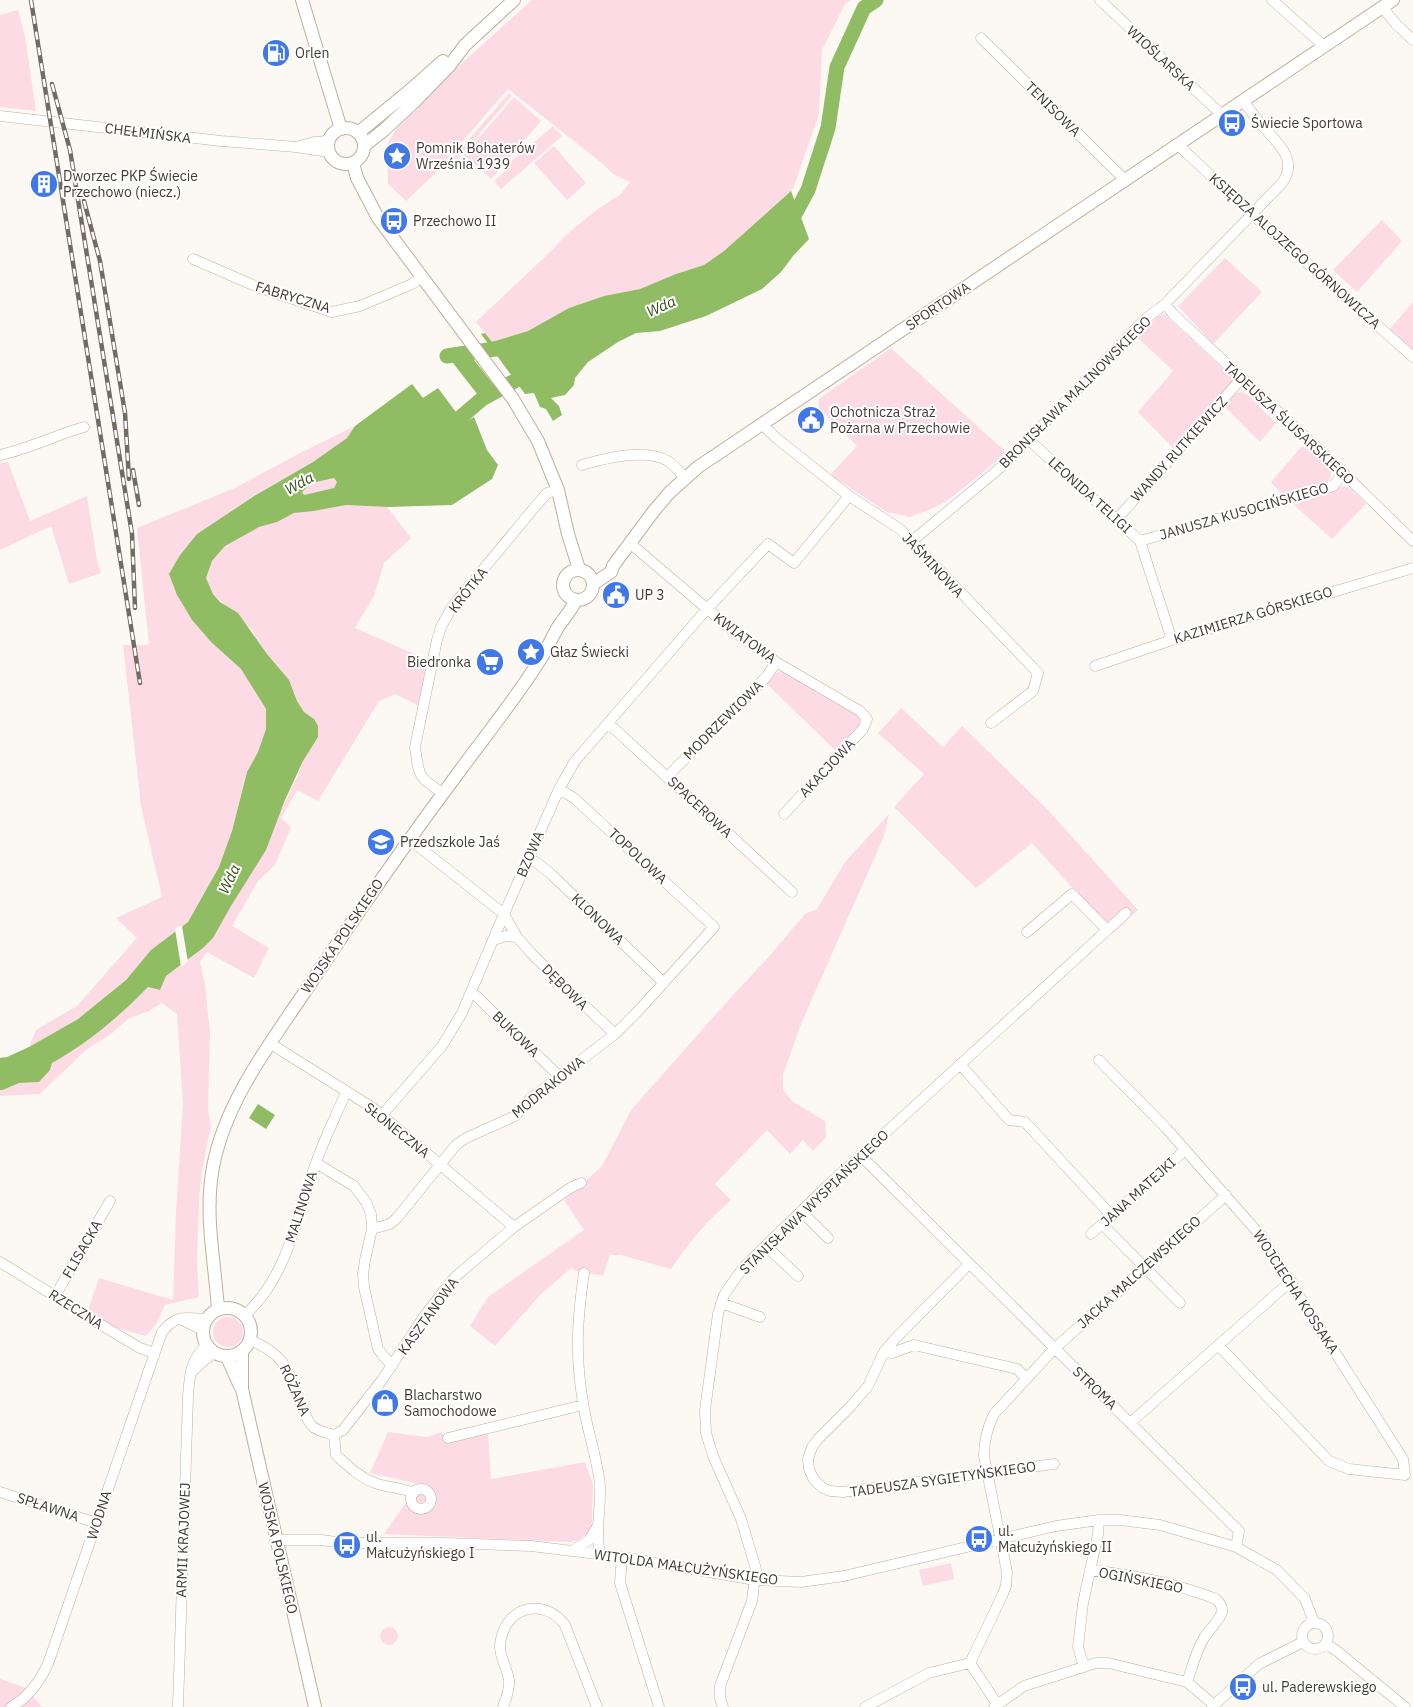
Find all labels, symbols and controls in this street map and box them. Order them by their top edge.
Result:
street label: WIOŚLARSKA [1123,21,1200,94]
fuel station icon: Orlen [261,38,291,68]
place label: Orlen [295,44,330,62]
street label: TENISOWA [1021,77,1085,141]
bus stop icon: Świecie Sportowa [1217,108,1247,138]
place label: Świecie Sportowa [1251,113,1363,132]
street label: CHEŁMIŃSKA [104,118,192,147]
place label: Pomnik Bohaterów Września 1939 [416,139,535,173]
place icon: Pomnik Bohaterów Września 1939 [382,141,412,171]
place label: Dworzec PKP Świecie Przechowo (niecz.) [63,166,198,201]
building icon: Dworzec PKP Świecie Przechowo (niecz.) [29,169,59,199]
street label: KSIĘDZA ALOJZEGO GÓRNOWICZA [1206,169,1385,333]
bus stop icon: Przechowo II [379,206,409,236]
place label: Przechowo II [413,212,496,230]
street label: FABRYCZNA [253,277,333,317]
street label: SPORTOWA [902,278,974,334]
water label: Wda [643,291,679,321]
street label: BRONISŁAWA MALINOWSKIEGO [995,312,1155,472]
street label: TADEUSZA ŚLUSARSKIEGO [1220,357,1359,488]
street label: WANDY RUTKIEWICZ [1127,393,1231,505]
place label: Ochotnicza Straż Pożarna w Przechowie [830,403,970,437]
public building icon: Ochotnicza Straż Pożarna w Przechowie [796,405,826,435]
street label: LEONIDA TELIGI [1045,453,1135,537]
water label: Wda [281,467,317,499]
street label: JANUSZA KUSOCIŃSKIEGO [1157,477,1331,544]
street label: JAŚMINOWA [898,528,968,601]
street label: KRÓTKA [444,563,491,616]
public building icon: UP 3 [601,580,631,610]
street label: KAZIMIERZA GÓRSKIEGO [1171,581,1335,648]
place label: UP 3 [635,586,665,604]
street label: KWIATOWA [710,609,780,667]
place icon: Głaz Świecki [516,637,546,667]
place label: Głaz Świecki [550,642,629,661]
supermarket icon: Biedronka [475,647,505,677]
place label: Biedronka [407,653,472,671]
street label: MODRZEWIOWA [679,676,767,764]
street label: AKACJOWA [795,735,859,801]
street label: SPACEROWA [664,773,736,841]
street label: TOPOLOWA [605,824,671,888]
school or university icon: Przedszkole Jaś [366,827,396,857]
street label: BZOWA [512,828,548,880]
place label: Przedszkole Jaś [400,833,500,851]
water label: Wda [214,861,244,897]
street label: WOJSKA POLSKIEGO [297,875,387,997]
street label: KLONOWA [568,889,628,949]
street label: DĘBOWA [538,960,592,1014]
street label: BUKOWA [489,1007,543,1061]
street label: MODRAKOWA [508,1052,588,1122]
street label: SŁONECZNA [361,1098,433,1162]
street label: STANISŁAWA WYSPIAŃSKIEGO [735,1125,892,1278]
street label: JANA MATEJKI [1097,1153,1179,1231]
street label: MALINOWA [281,1169,321,1245]
street label: JACKA MALCZEWSKIEGO [1073,1212,1205,1332]
street label: FLISACKA [58,1217,106,1281]
street label: WOJCIECHA KOSSAKA [1249,1227,1343,1357]
street label: KASZTANOWA [394,1274,462,1358]
street label: RZECZNA [45,1285,107,1333]
street label: RÓŻANA [276,1361,315,1419]
street label: STROMA [1069,1362,1121,1414]
place label: Blacharstwo Samochodowe [404,1386,497,1420]
shop icon: Blacharstwo Samochodowe [370,1388,400,1418]
street label: TADEUSZA SYGIETYŃSKIEGO [849,1456,1037,1501]
street label: WOJSKA POLSKIEGO [254,1480,302,1616]
street label: ARMII KRAJOWEJ [172,1482,194,1598]
street label: WODNA [83,1488,115,1542]
street label: SPŁAWNA [15,1489,81,1525]
place label: ul. Małcużyńskiego II [998,1522,1112,1556]
bus stop icon: ul. Małcużyńskiego II [964,1524,994,1554]
place label: ul. Małcużyńskiego I [366,1528,475,1562]
bus stop icon: ul. Małcużyńskiego I [332,1530,362,1560]
street label: WITOLDA MAŁCUŻYŃSKIEGO [593,1544,780,1589]
street label: OGIŃSKIEGO [1097,1562,1185,1597]
bus stop icon: ul. Paderewskiego [1228,1672,1258,1702]
place label: ul. Paderewskiego [1262,1678,1377,1696]

